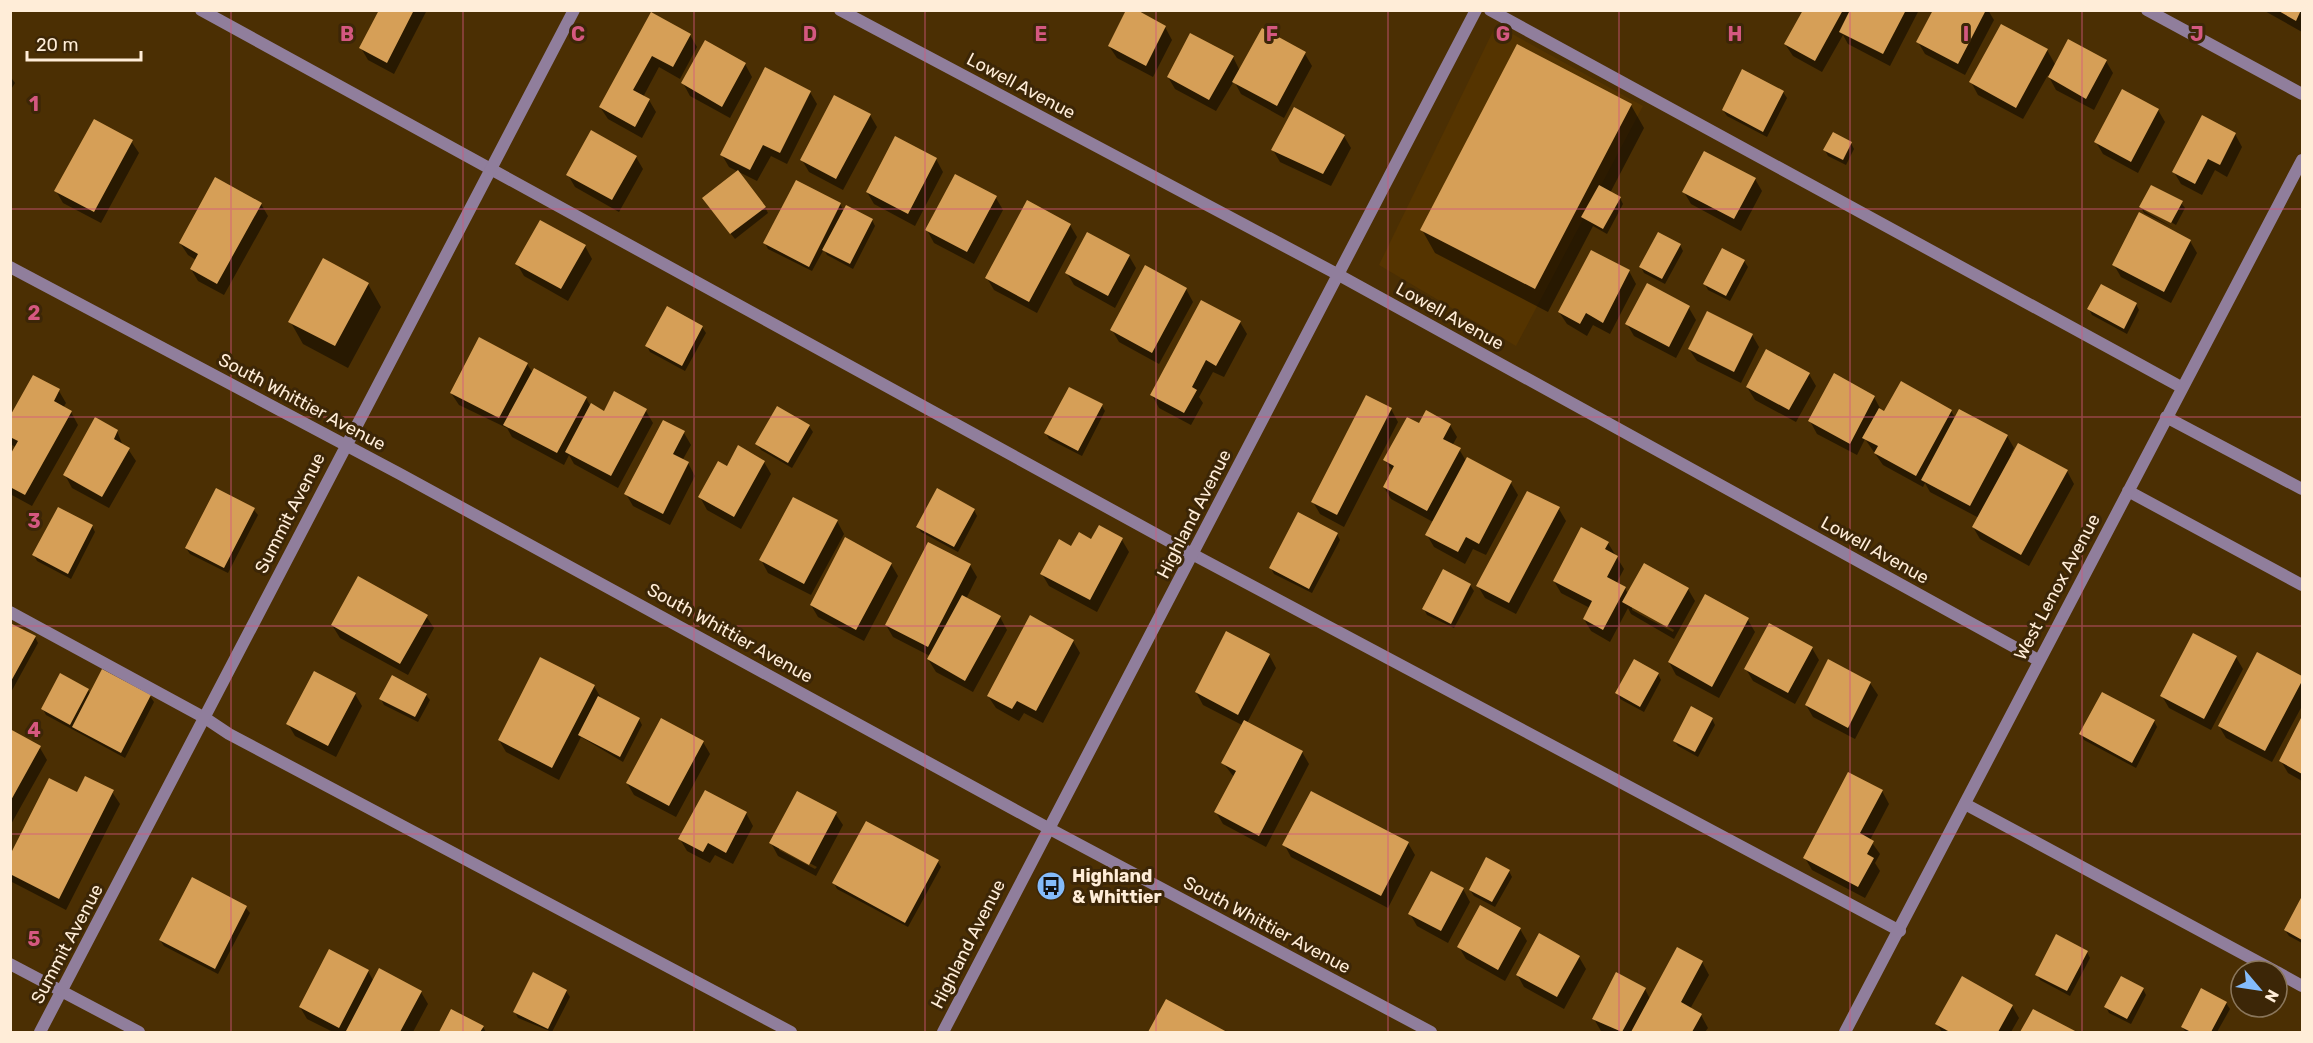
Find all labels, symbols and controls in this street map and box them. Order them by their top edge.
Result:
text: B [340,22,354,46]
text: C [571,22,585,46]
text: D [803,22,817,46]
text: E [1035,22,1047,46]
text: F [1266,22,1278,46]
text: G [1496,22,1510,46]
text: H [1728,22,1742,46]
text: I [1963,22,1969,46]
text: J [2190,22,2204,46]
scale bar [27,24,141,62]
text: 20 m [36,34,78,56]
street label: Lowell Avenue [963,48,1079,124]
text: 1 [29,92,39,116]
street label: Lowell Avenue [1392,277,1508,355]
text: 2 [28,301,41,325]
street label: South Whittier Avenue [215,349,389,455]
street label: Highland Avenue [1152,446,1236,582]
street label: Summit Avenue [250,449,330,577]
text: 3 [27,509,41,533]
street label: West Lenox Avenue [2009,510,2105,664]
street label: Lowell Avenue [1817,511,1933,589]
street label: South Whittier Avenue [643,578,817,688]
text: 4 [27,718,41,742]
place label: Highland & Whittier [1072,865,1162,908]
bus stop icon: Highland & Whittier [1035,870,1067,902]
street label: South Whittier Avenue [1180,872,1354,978]
street label: Highland Avenue [926,876,1010,1012]
street label: Summit Avenue [26,880,108,1008]
text: 5 [28,927,41,951]
north arrow [2229,959,2289,1019]
text: N [2261,986,2283,1006]

